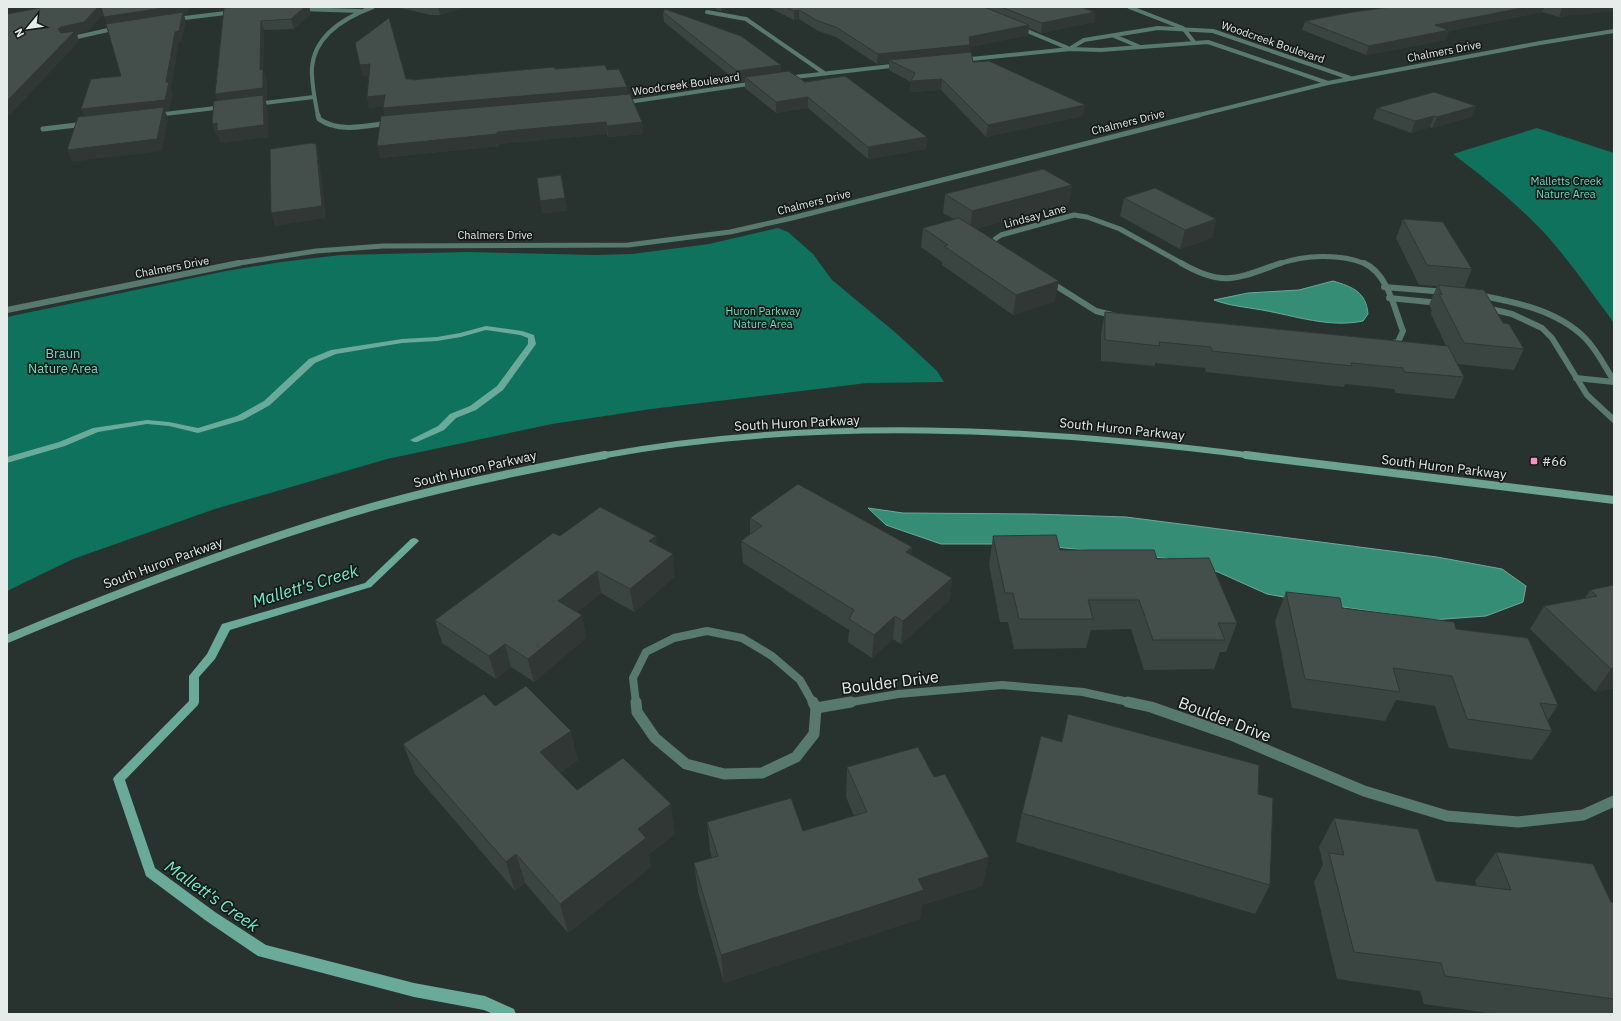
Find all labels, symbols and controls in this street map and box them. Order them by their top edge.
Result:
north arrow [8,8,48,48]
street label: Woodcreek Boulevard [1219,18,1327,66]
text: N [11,26,27,40]
street label: Chalmers Drive [1406,37,1482,65]
street label: Woodcreek Boulevard [631,70,741,98]
street label: Chalmers Drive [1090,106,1166,138]
park label: Malletts Creek Nature Area [1530,174,1602,201]
street label: Chalmers Drive [776,186,852,218]
street label: Lindsay Lane [1002,201,1068,231]
street label: Chalmers Drive [457,228,533,242]
street label: Chalmers Drive [134,253,210,281]
park label: Huron Parkway Nature Area [726,304,801,331]
park label: Braun Nature Area [28,345,98,377]
street label: South Huron Parkway [734,411,861,435]
street label: South Huron Parkway [1059,414,1186,444]
street label: South Huron Parkway [412,446,539,491]
street label: South Huron Parkway [1381,451,1508,483]
place label: #66 [1542,453,1567,470]
marker: #66 [1529,456,1539,466]
street label: South Huron Parkway [101,533,225,592]
water label: Mallett's Creek [249,559,362,613]
street label: Boulder Drive [840,666,940,698]
street label: Boulder Drive [1176,692,1274,746]
water label: Mallett's Creek [161,855,264,937]

